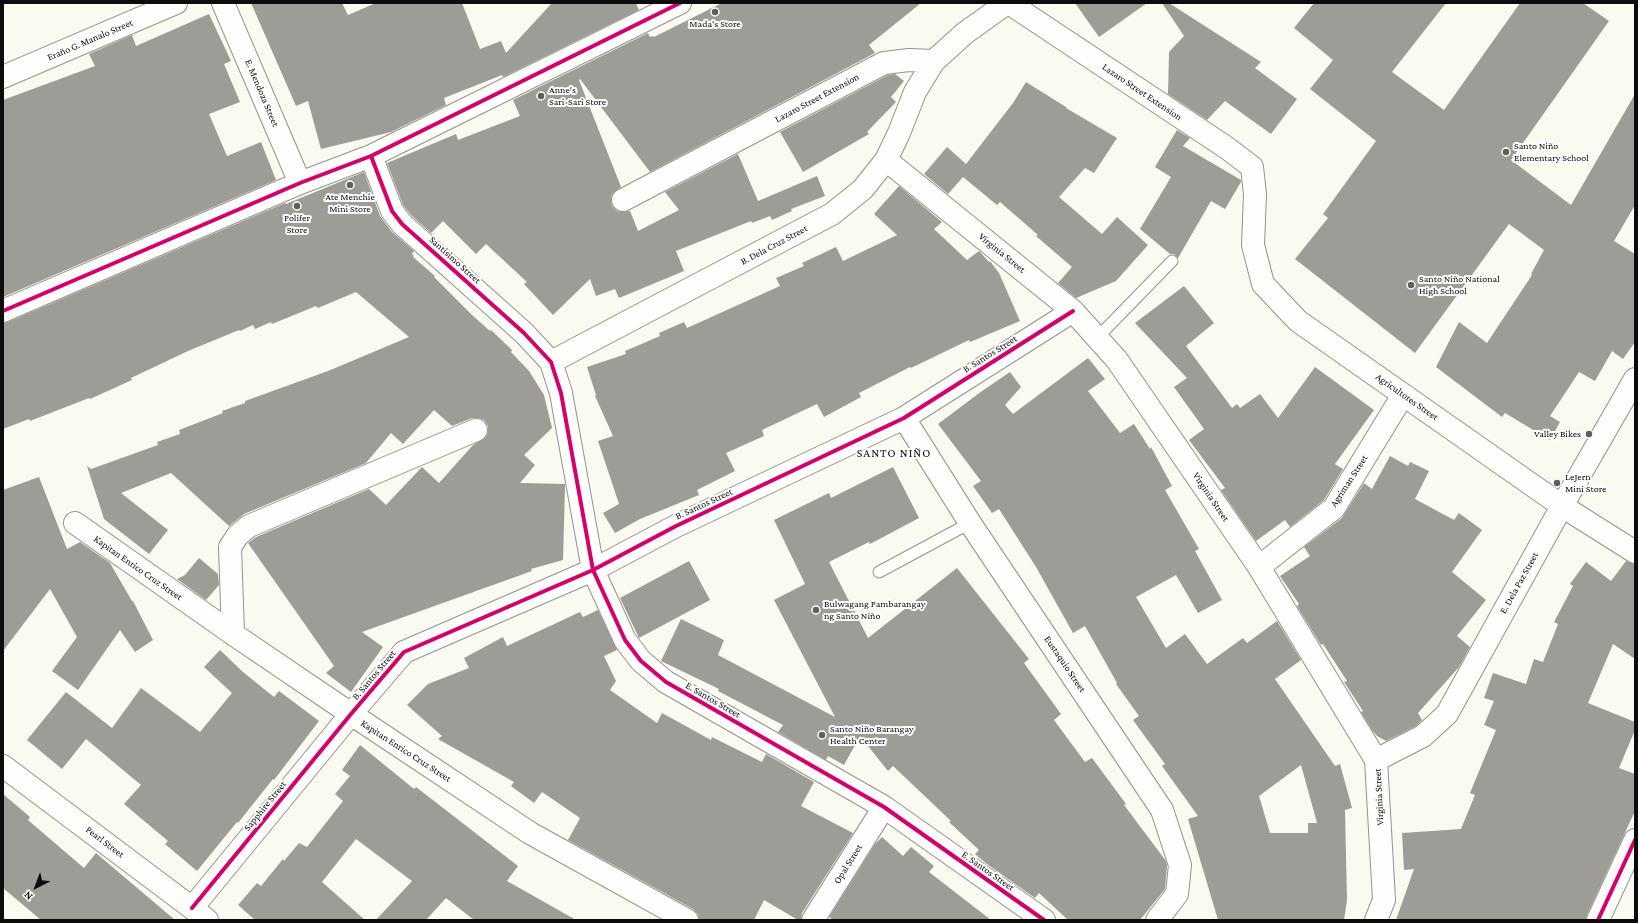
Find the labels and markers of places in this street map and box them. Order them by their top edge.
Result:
marker: Mada's Store [710,7,720,17]
place label: Mada's Store [689,18,741,30]
place label: Anne's Sari-Sari Store [549,84,606,108]
marker: Anne's Sari-Sari Store [536,91,546,101]
place label: Santo Niño Elementary School [1514,140,1589,164]
marker: Santo Niño Elementary School [1501,147,1511,157]
marker: Ate Menchie Mini Store [345,180,355,190]
place label: Ate Menchie Mini Store [325,191,375,214]
marker: Polifer Store [292,201,302,211]
place label: Polifer Store [284,212,310,236]
place label: Santo Niño National High School [1419,273,1500,296]
marker: Santo Niño National High School [1406,280,1416,290]
place label: Valley Bikes [1534,428,1581,440]
marker: Valley Bikes [1584,429,1594,439]
place label: LeJern Mini Store [1565,471,1606,494]
marker: LeJern Mini Store [1552,478,1562,488]
place label: Bulwagang Pambarangay ng Santo Niño [824,598,925,622]
marker: Bulwagang Pambarangay ng Santo Niño [811,605,821,615]
place label: Santo Niño Barangay Health Center [830,723,914,746]
marker: Santo Niño Barangay Health Center [817,730,827,740]

